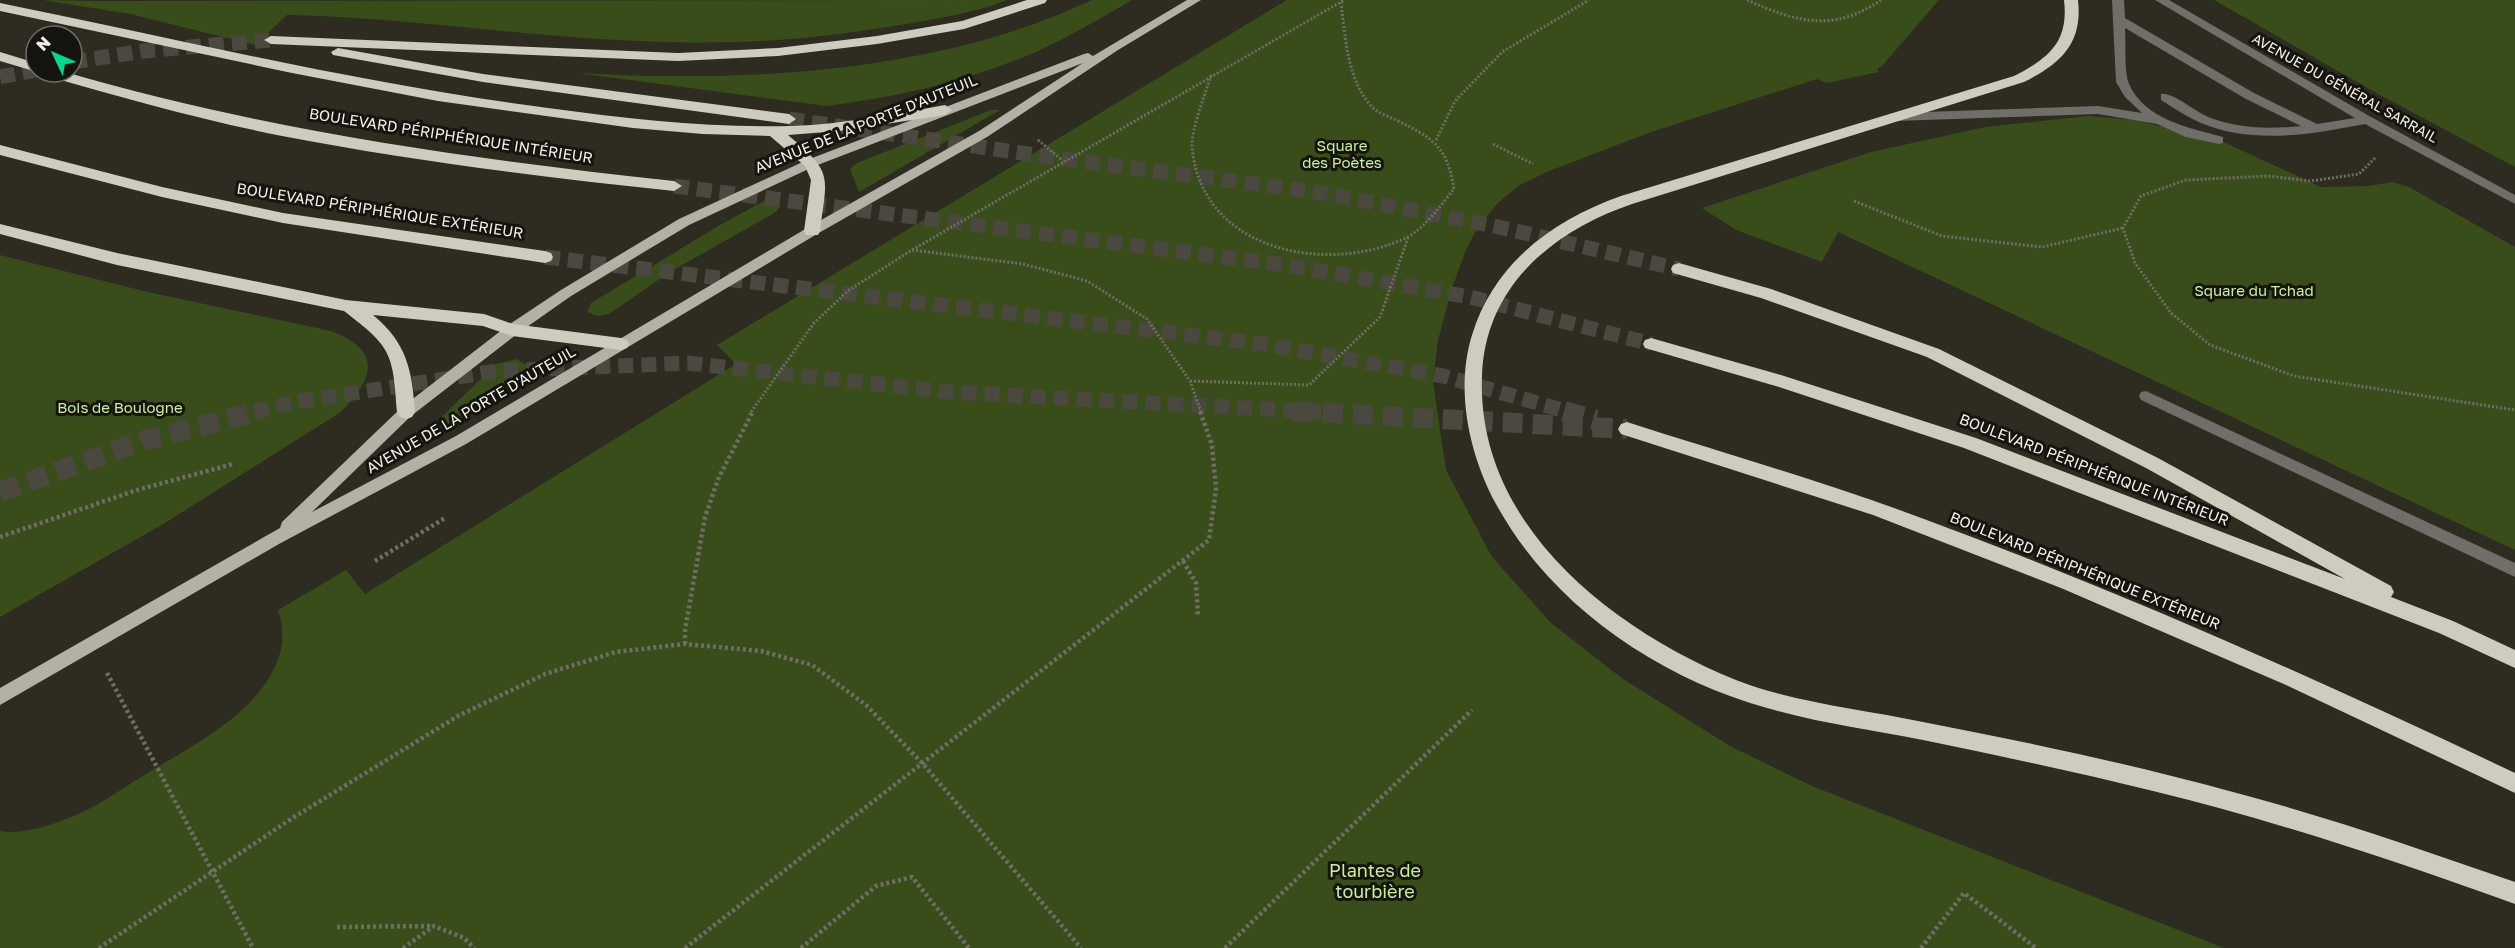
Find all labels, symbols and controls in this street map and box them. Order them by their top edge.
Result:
north arrow [24,24,84,84]
street label: AVENUE DU GÉNÉRAL SARRAIL [2250,29,2441,146]
text: N [32,32,55,55]
street label: AVENUE DE LA PORTE D'AUTEUIL [752,70,980,176]
street label: BOULEVARD PÉRIPHÉRIQUE INTÉRIEUR [308,104,594,166]
park label: Square des Poètes [1302,136,1382,171]
street label: BOULEVARD PÉRIPHÉRIQUE EXTÉRIEUR [236,178,525,242]
park label: Square du Tchad [2194,281,2314,299]
street label: AVENUE DE LA PORTE D'AUTEUIL [363,342,579,477]
park label: Bois de Boulogne [57,398,183,416]
street label: BOULEVARD PÉRIPHÉRIQUE INTÉRIEUR [1957,409,2232,529]
street label: BOULEVARD PÉRIPHÉRIQUE EXTÉRIEUR [1948,507,2223,633]
park label: Plantes de tourbière [1329,859,1421,902]

